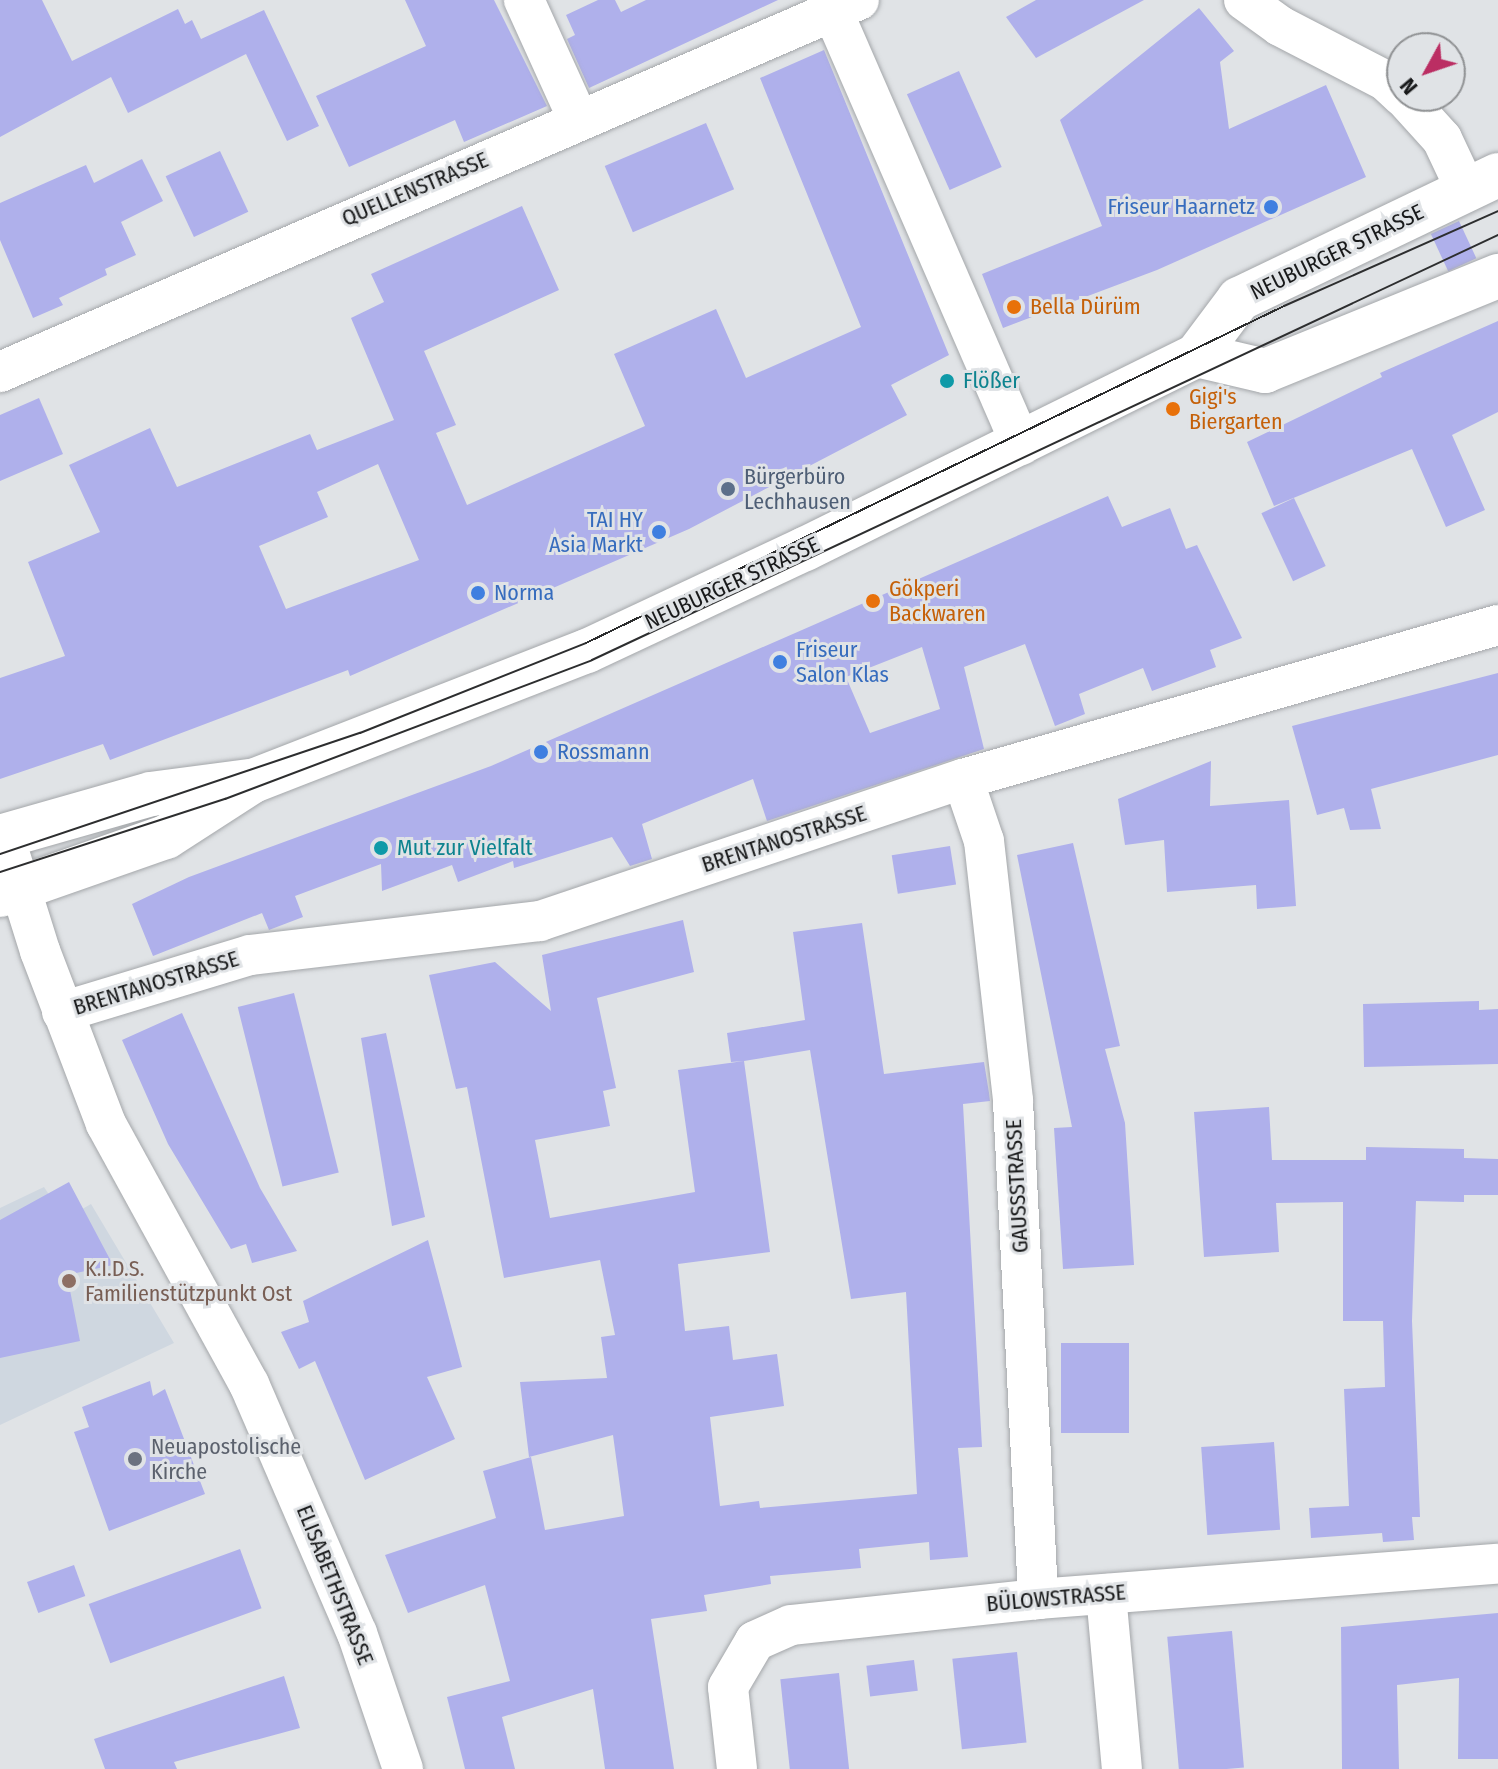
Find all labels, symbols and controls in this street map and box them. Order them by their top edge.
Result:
north arrow [1386,32,1466,112]
text: N [1394,73,1423,100]
street label: QUELLENSTRASSE [338,146,492,232]
place label: Friseur Haarnetz [1107,194,1255,220]
marker: Friseur Haarnetz [1262,198,1280,216]
street label: NEUBURGER STRASSE [1246,199,1428,305]
place label: Bella Dürüm [1030,294,1141,320]
marker: Bella Dürüm [1005,298,1023,316]
place label: Flößer [963,368,1020,394]
marker: Flößer [938,372,956,390]
place label: Gigi's Biergarten [1189,383,1283,434]
marker: Gigi's Biergarten [1164,400,1182,418]
place label: Bürgerbüro Lechhausen [744,463,851,514]
marker: Bürgerbüro Lechhausen [719,480,737,498]
place label: TAI HY Asia Markt [549,506,643,558]
marker: TAI HY Asia Markt [650,523,668,541]
street label: NEUBURGER STRASSE [641,531,823,635]
place label: Gökperi Backwaren [889,575,986,626]
place label: Norma [494,580,554,606]
marker: Norma [469,584,487,602]
marker: Gökperi Backwaren [864,592,882,610]
place label: Friseur Salon Klas [796,636,889,688]
marker: Friseur Salon Klas [771,653,789,671]
place label: Rossmann [557,739,650,765]
marker: Rossmann [532,743,550,761]
street label: BRENTANOSTRASSE [698,800,870,878]
place label: Mut zur Vielfalt [397,835,533,861]
marker: Mut zur Vielfalt [372,839,390,857]
street label: BRENTANOSTRASSE [70,945,242,1021]
street label: GAUSSSTRASSE [1000,1118,1034,1254]
place label: K.I.D.S. Familienstützpunkt Ost [85,1255,292,1306]
marker: K.I.D.S. Familienstützpunkt Ost [60,1272,78,1290]
place label: Neuapostolische Kirche [151,1433,301,1484]
marker: Neuapostolische Kirche [126,1450,144,1468]
street label: ELISABETHSTRASSE [291,1501,379,1669]
street label: BÜLOWSTRASSE [985,1579,1127,1617]

